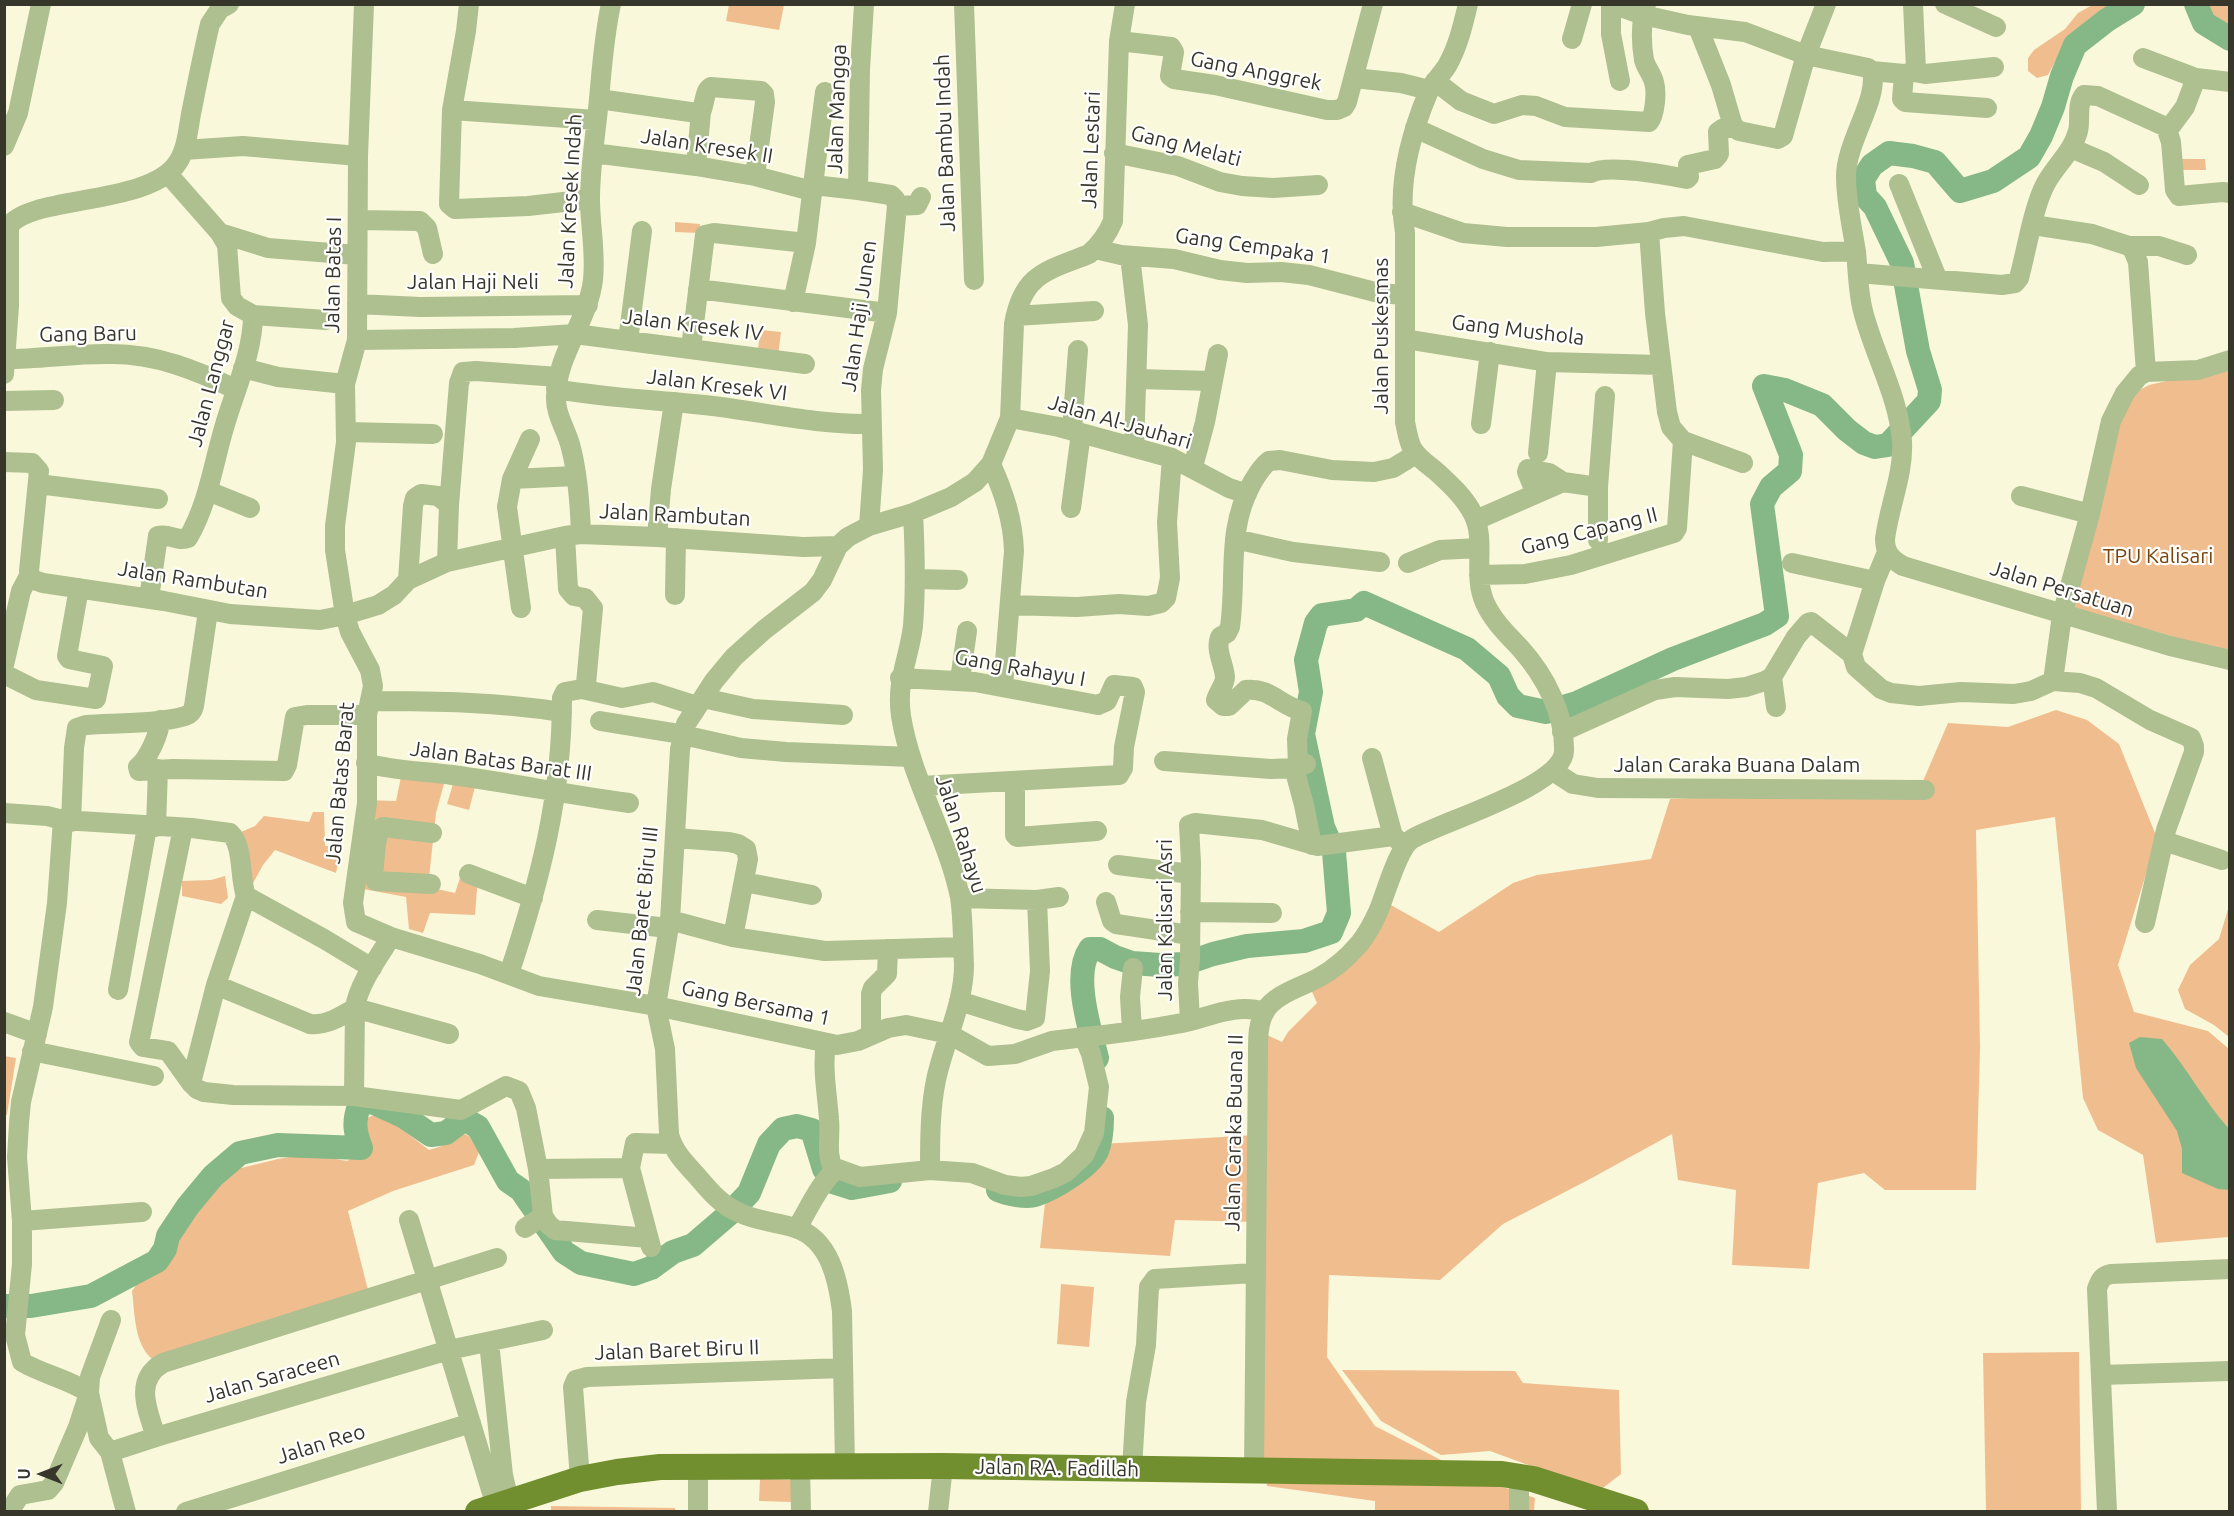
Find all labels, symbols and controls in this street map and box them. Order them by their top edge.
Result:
street label: Jalan Mangga [822,43,852,175]
street label: Gang Anggrek [1188,46,1324,96]
street label: Jalan Bambu Indah [929,54,961,232]
street label: Jalan Lestari [1076,91,1106,209]
street label: Jalan Kresek Indah [553,113,587,289]
street label: Gang Melati [1128,120,1244,172]
street label: Jalan Kresek II [639,123,775,169]
street label: Jalan Batas I [319,216,347,334]
street label: Gang Cempaka 1 [1173,223,1333,269]
street label: Jalan Haji Junen [836,239,882,393]
street label: Jalan Puskesmas [1368,258,1394,414]
street label: Jalan Haji Neli [407,269,539,295]
street label: Jalan Kresek IV [621,304,765,346]
street label: Gang Mushola [1450,309,1586,351]
street label: Jalan Langgar [182,317,240,449]
street label: Gang Baru [39,321,137,347]
street label: Jalan Kresek VI [645,364,789,406]
street label: Jalan Al-Jauhari [1045,389,1195,455]
street label: Jalan Rambutan [599,498,751,532]
street label: Gang Capang II [1518,502,1660,560]
park label: TPU Kalisari [2103,543,2213,569]
street label: Jalan Persatuan [1987,555,2137,623]
street label: Jalan Rambutan [116,556,270,604]
street label: Gang Rahayu I [953,644,1087,692]
street label: Jalan Batas Barat [320,701,360,865]
street label: Jalan Batas Barat III [408,736,594,786]
street label: Jalan Caraka Buana Dalam [1614,752,1860,778]
street label: Jalan Rahayu [930,772,992,896]
street label: Jalan Baret Biru III [621,825,663,997]
street label: Jalan Kalisari Asri [1152,839,1178,1001]
street label: Gang Bersama 1 [679,975,833,1031]
street label: Jalan Caraka Buana II [1220,1034,1248,1232]
street label: Jalan Baret Biru II [594,1335,760,1365]
street label: Jalan Saraceen [201,1346,343,1408]
street label: Jalan Reo [274,1419,368,1469]
north arrow [12,1444,72,1504]
street label: Jalan RA. Fadillah [975,1454,1139,1482]
text: U [15,1468,33,1480]

